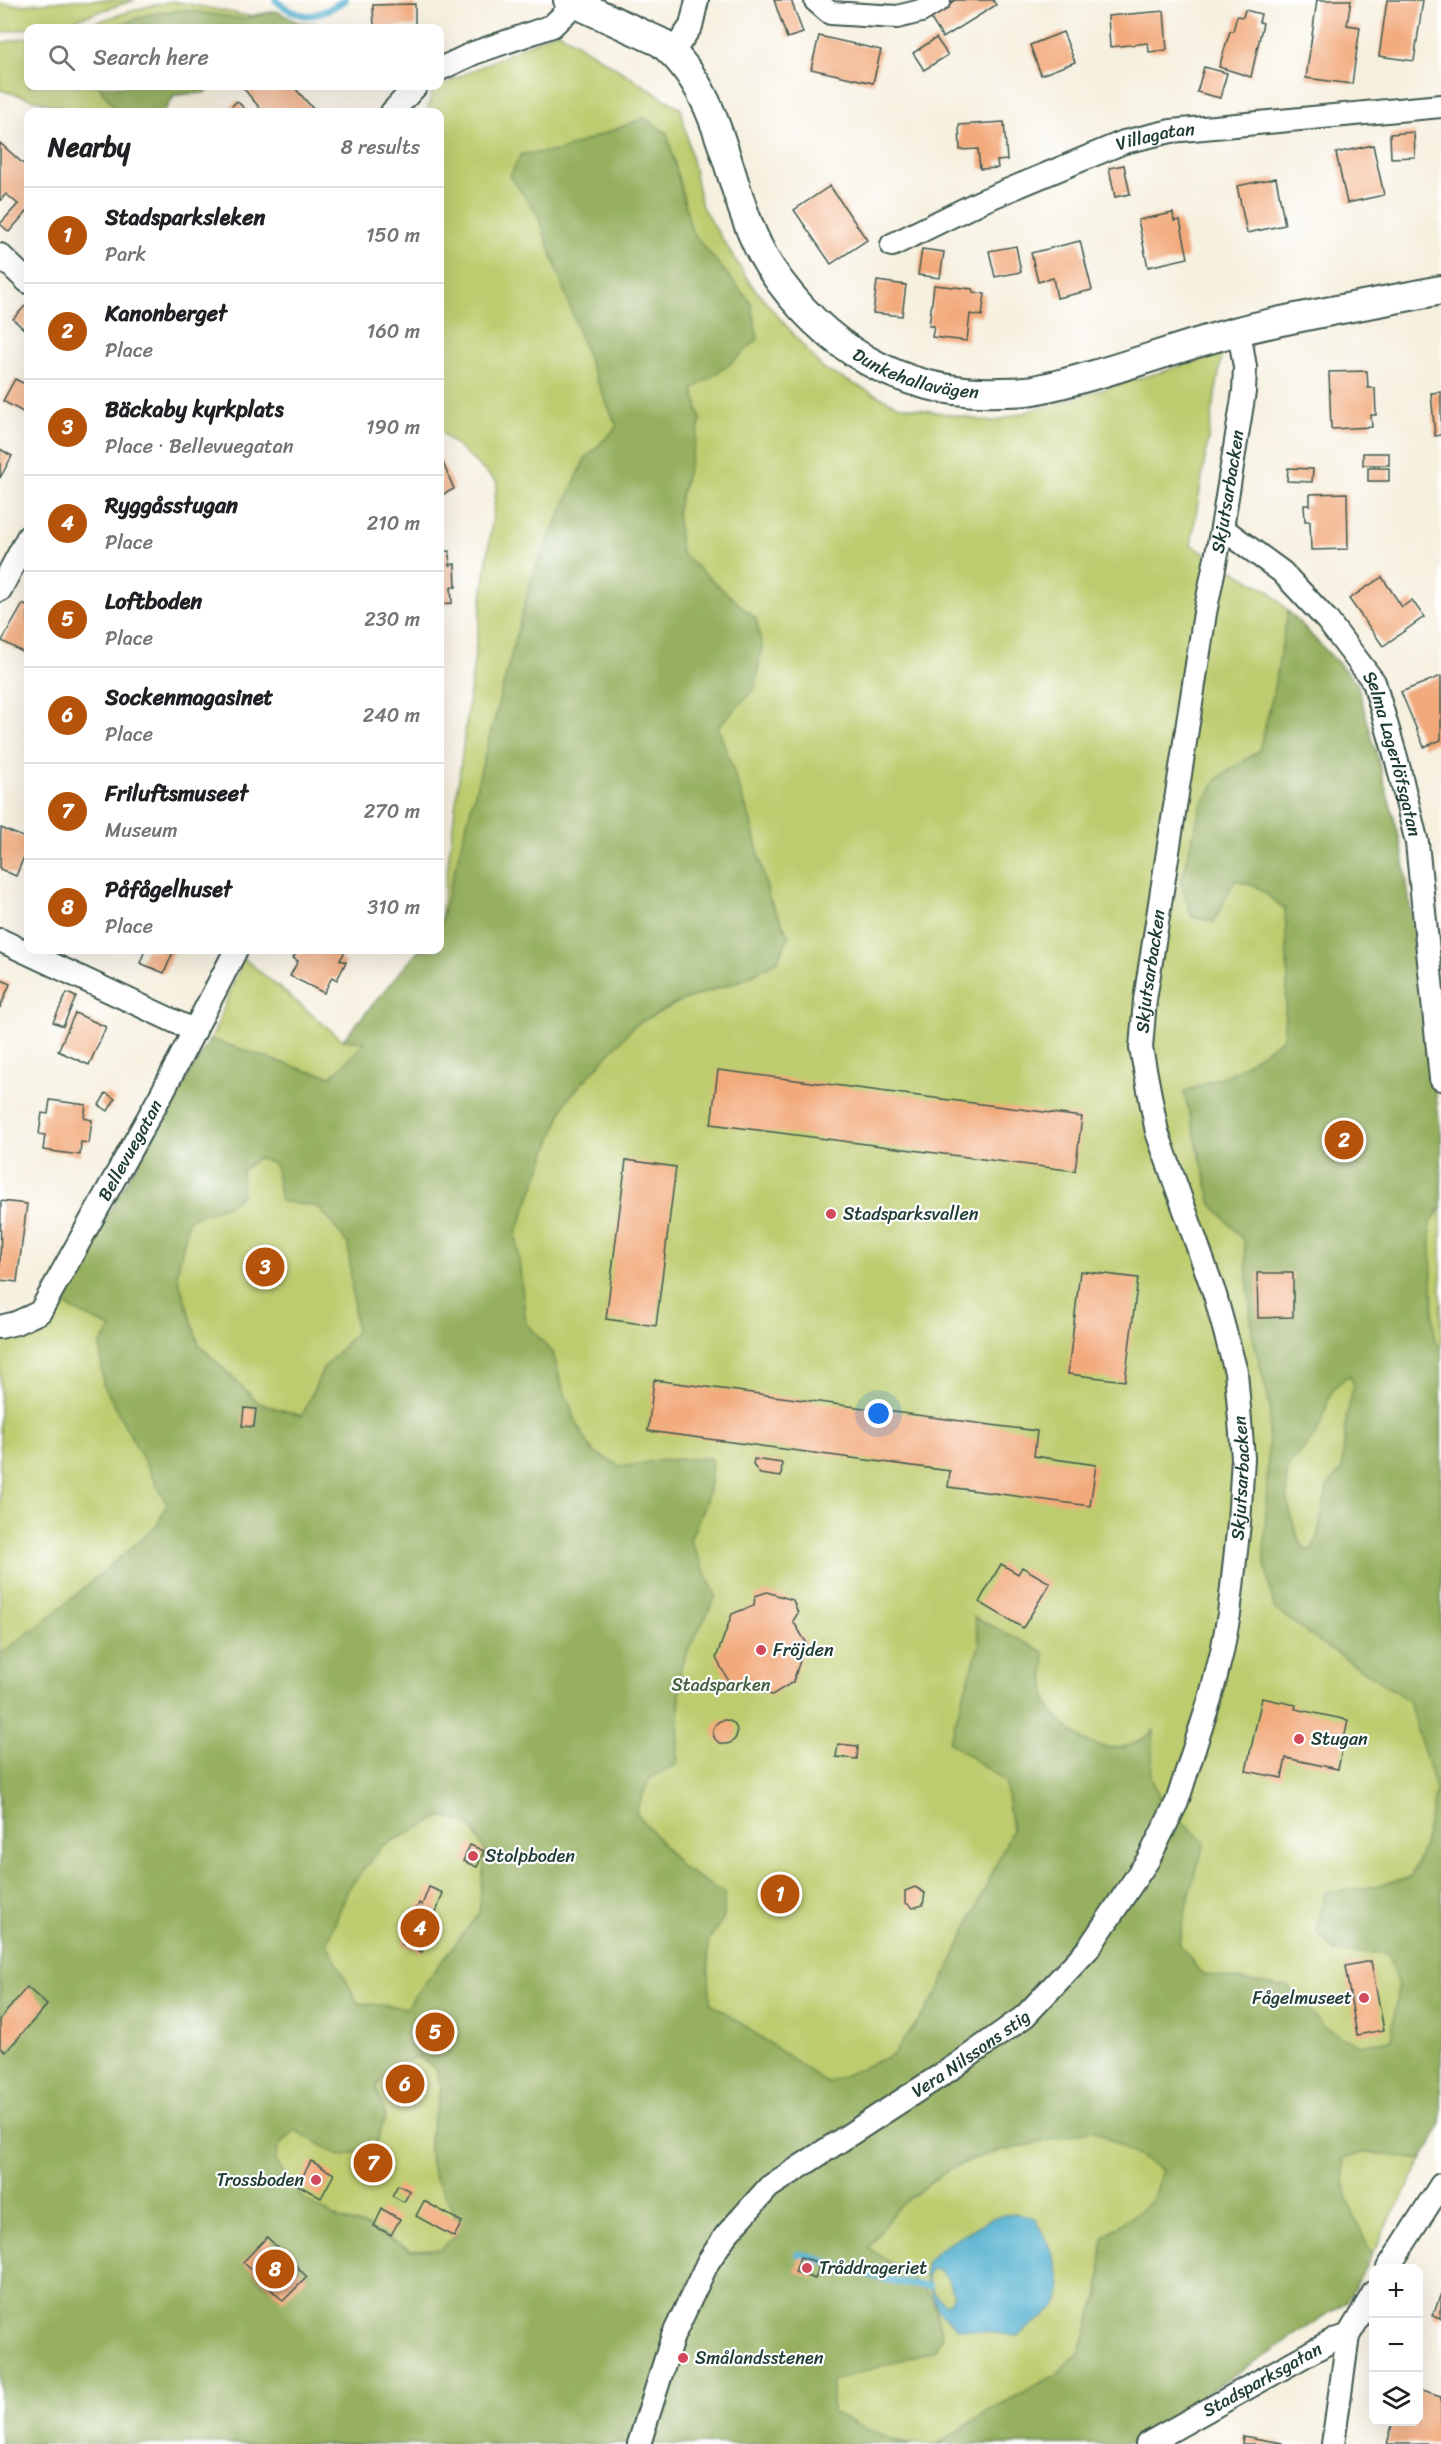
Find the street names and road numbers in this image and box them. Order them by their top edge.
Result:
street label: Villagatan [1111,113,1196,160]
street label: Dunkehallavägen [846,339,980,408]
street label: Skjutsarbacken [1201,427,1254,556]
street label: Selma Lagerlöfsgatan [1354,663,1431,840]
street label: Skjutsarbacken [1126,907,1175,1034]
street label: Bellevuegatan [89,1093,171,1207]
street label: Skjutsarbacken [1221,1414,1259,1542]
street label: Vera Nilssons stig [905,2001,1037,2106]
street label: Stadsparksgatan [1196,2333,1328,2426]

